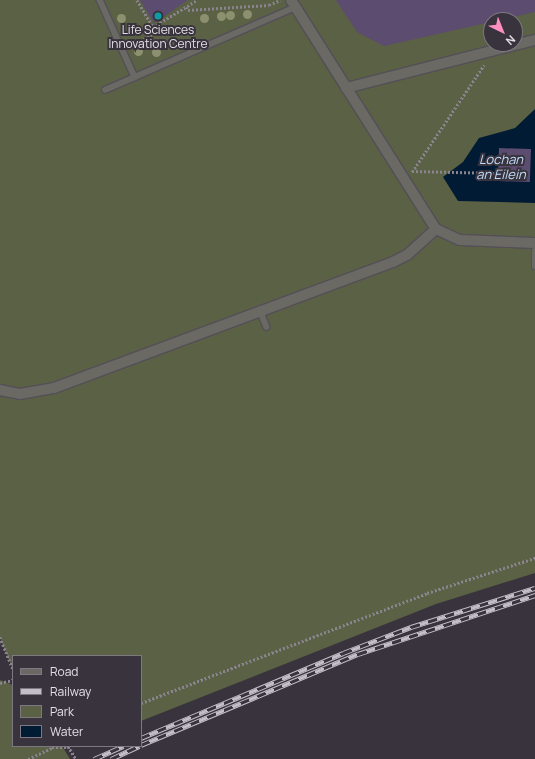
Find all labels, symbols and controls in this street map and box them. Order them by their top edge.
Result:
marker: Life Sciences Innovation Centre [153,11,163,21]
north arrow [483,12,523,52]
place label: Life Sciences Innovation Centre [108,23,208,51]
text: N [503,32,519,49]
water label: Lochan an Eilein [476,152,526,183]
legend [12,655,142,747]
text: Road [50,663,78,680]
text: Railway [50,683,91,700]
text: Park [50,703,74,720]
text: Water [50,723,83,740]

